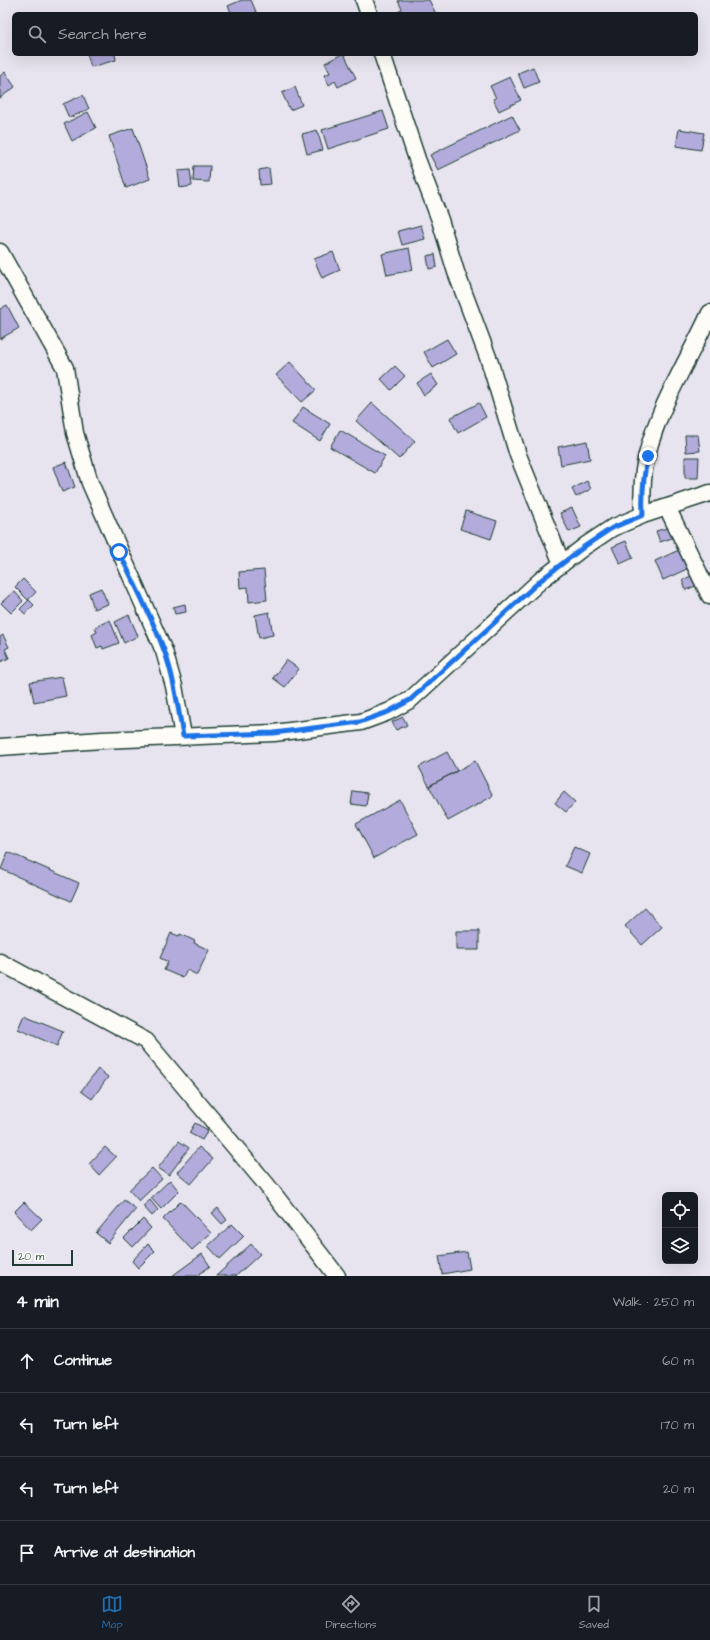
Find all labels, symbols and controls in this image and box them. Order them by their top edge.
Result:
search box [12,12,698,56]
icon: search [26,23,48,45]
text: Search here [58,24,147,45]
route end [639,447,657,465]
route start [110,543,128,561]
map controls [662,1192,698,1264]
button: locate [662,1192,698,1228]
button: layers [662,1228,698,1264]
scale bar [12,1248,73,1267]
text: 20 m [18,1249,44,1264]
text: 4 min [16,1290,59,1314]
text: Walk · 250 m [613,1293,694,1311]
icon: ahead [16,1350,38,1372]
text: Continue [54,1350,112,1371]
text: 60 m [662,1352,694,1370]
icon: left [16,1414,38,1436]
text: Turn left [54,1414,118,1435]
text: 170 m [661,1416,694,1434]
icon: left [16,1478,38,1500]
text: Turn left [54,1478,118,1499]
text: 20 m [663,1480,694,1498]
icon: arrive [16,1542,38,1564]
text: Arrive at destination [54,1542,195,1563]
tab: Map [101,1593,123,1632]
tab: Directions [325,1593,377,1632]
tab: Saved [579,1593,609,1632]

